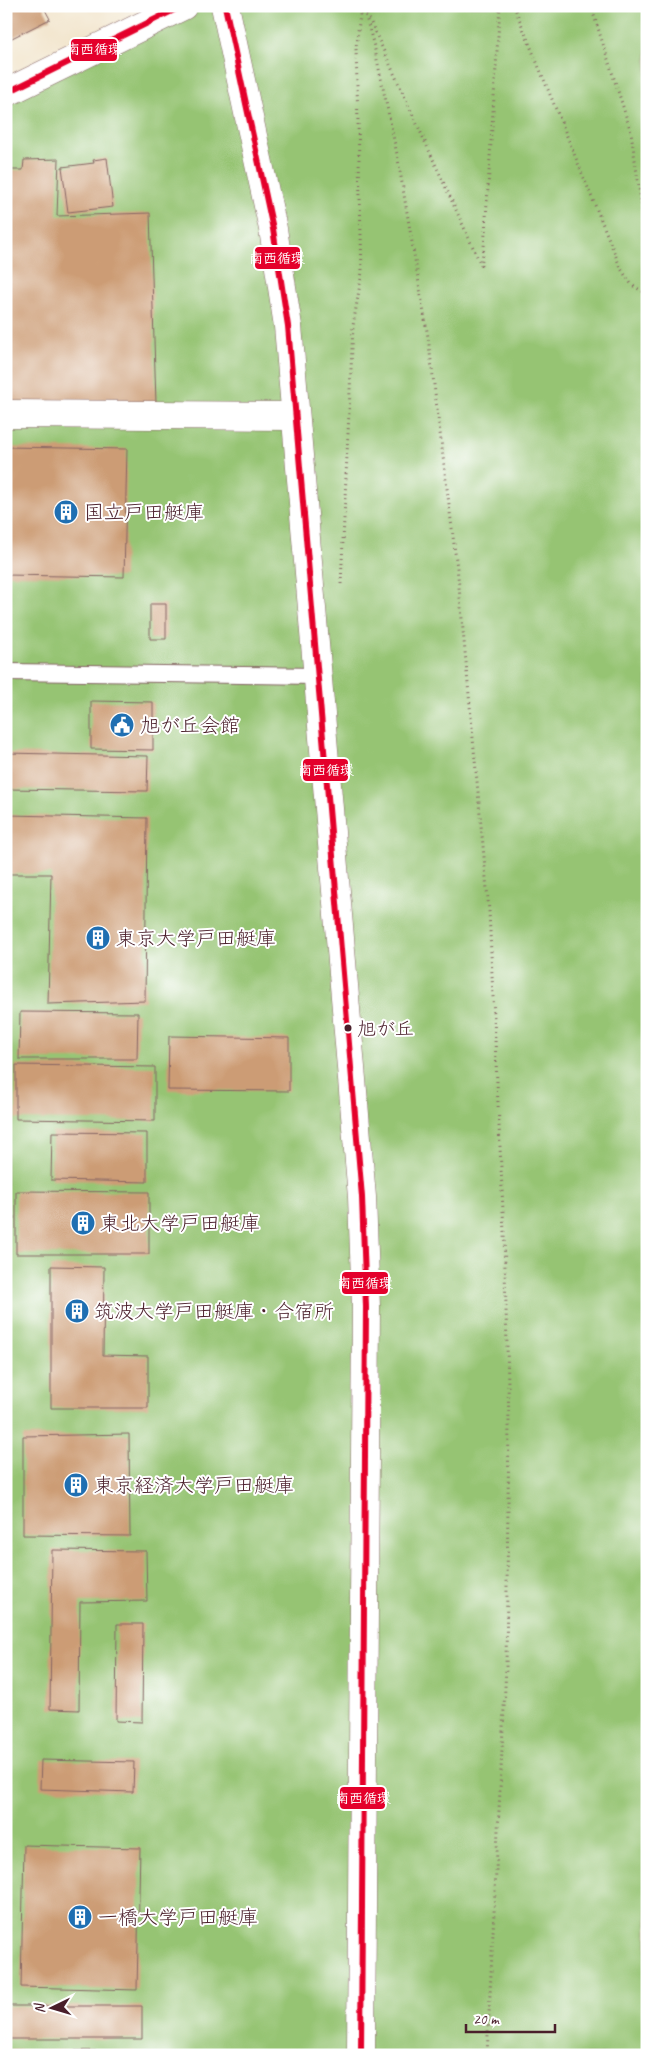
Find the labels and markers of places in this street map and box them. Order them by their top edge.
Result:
building icon: 国立戸田艇庫 [53,499,79,525]
place label: 国立戸田艇庫 [84,500,204,525]
public building icon: 旭が丘会館 [109,712,135,738]
place label: 旭が丘会館 [140,713,240,738]
building icon: 東京大学戸田艇庫 [85,925,111,951]
place label: 東京大学戸田艇庫 [116,926,276,951]
place label: 旭が丘 [357,1017,414,1041]
marker: 旭が丘 [343,1023,353,1033]
building icon: 東北大学戸田艇庫 [70,1210,96,1236]
place label: 東北大学戸田艇庫 [100,1211,260,1236]
building icon: 筑波大学戸田艇庫・合宿所 [64,1298,90,1324]
place label: 筑波大学戸田艇庫・合宿所 [94,1299,334,1324]
building icon: 東京経済大学戸田艇庫 [63,1472,89,1498]
place label: 東京経済大学戸田艇庫 [94,1473,294,1498]
building icon: 一橋大学戸田艇庫 [67,1904,93,1930]
place label: 一橋大学戸田艇庫 [98,1905,258,1930]

